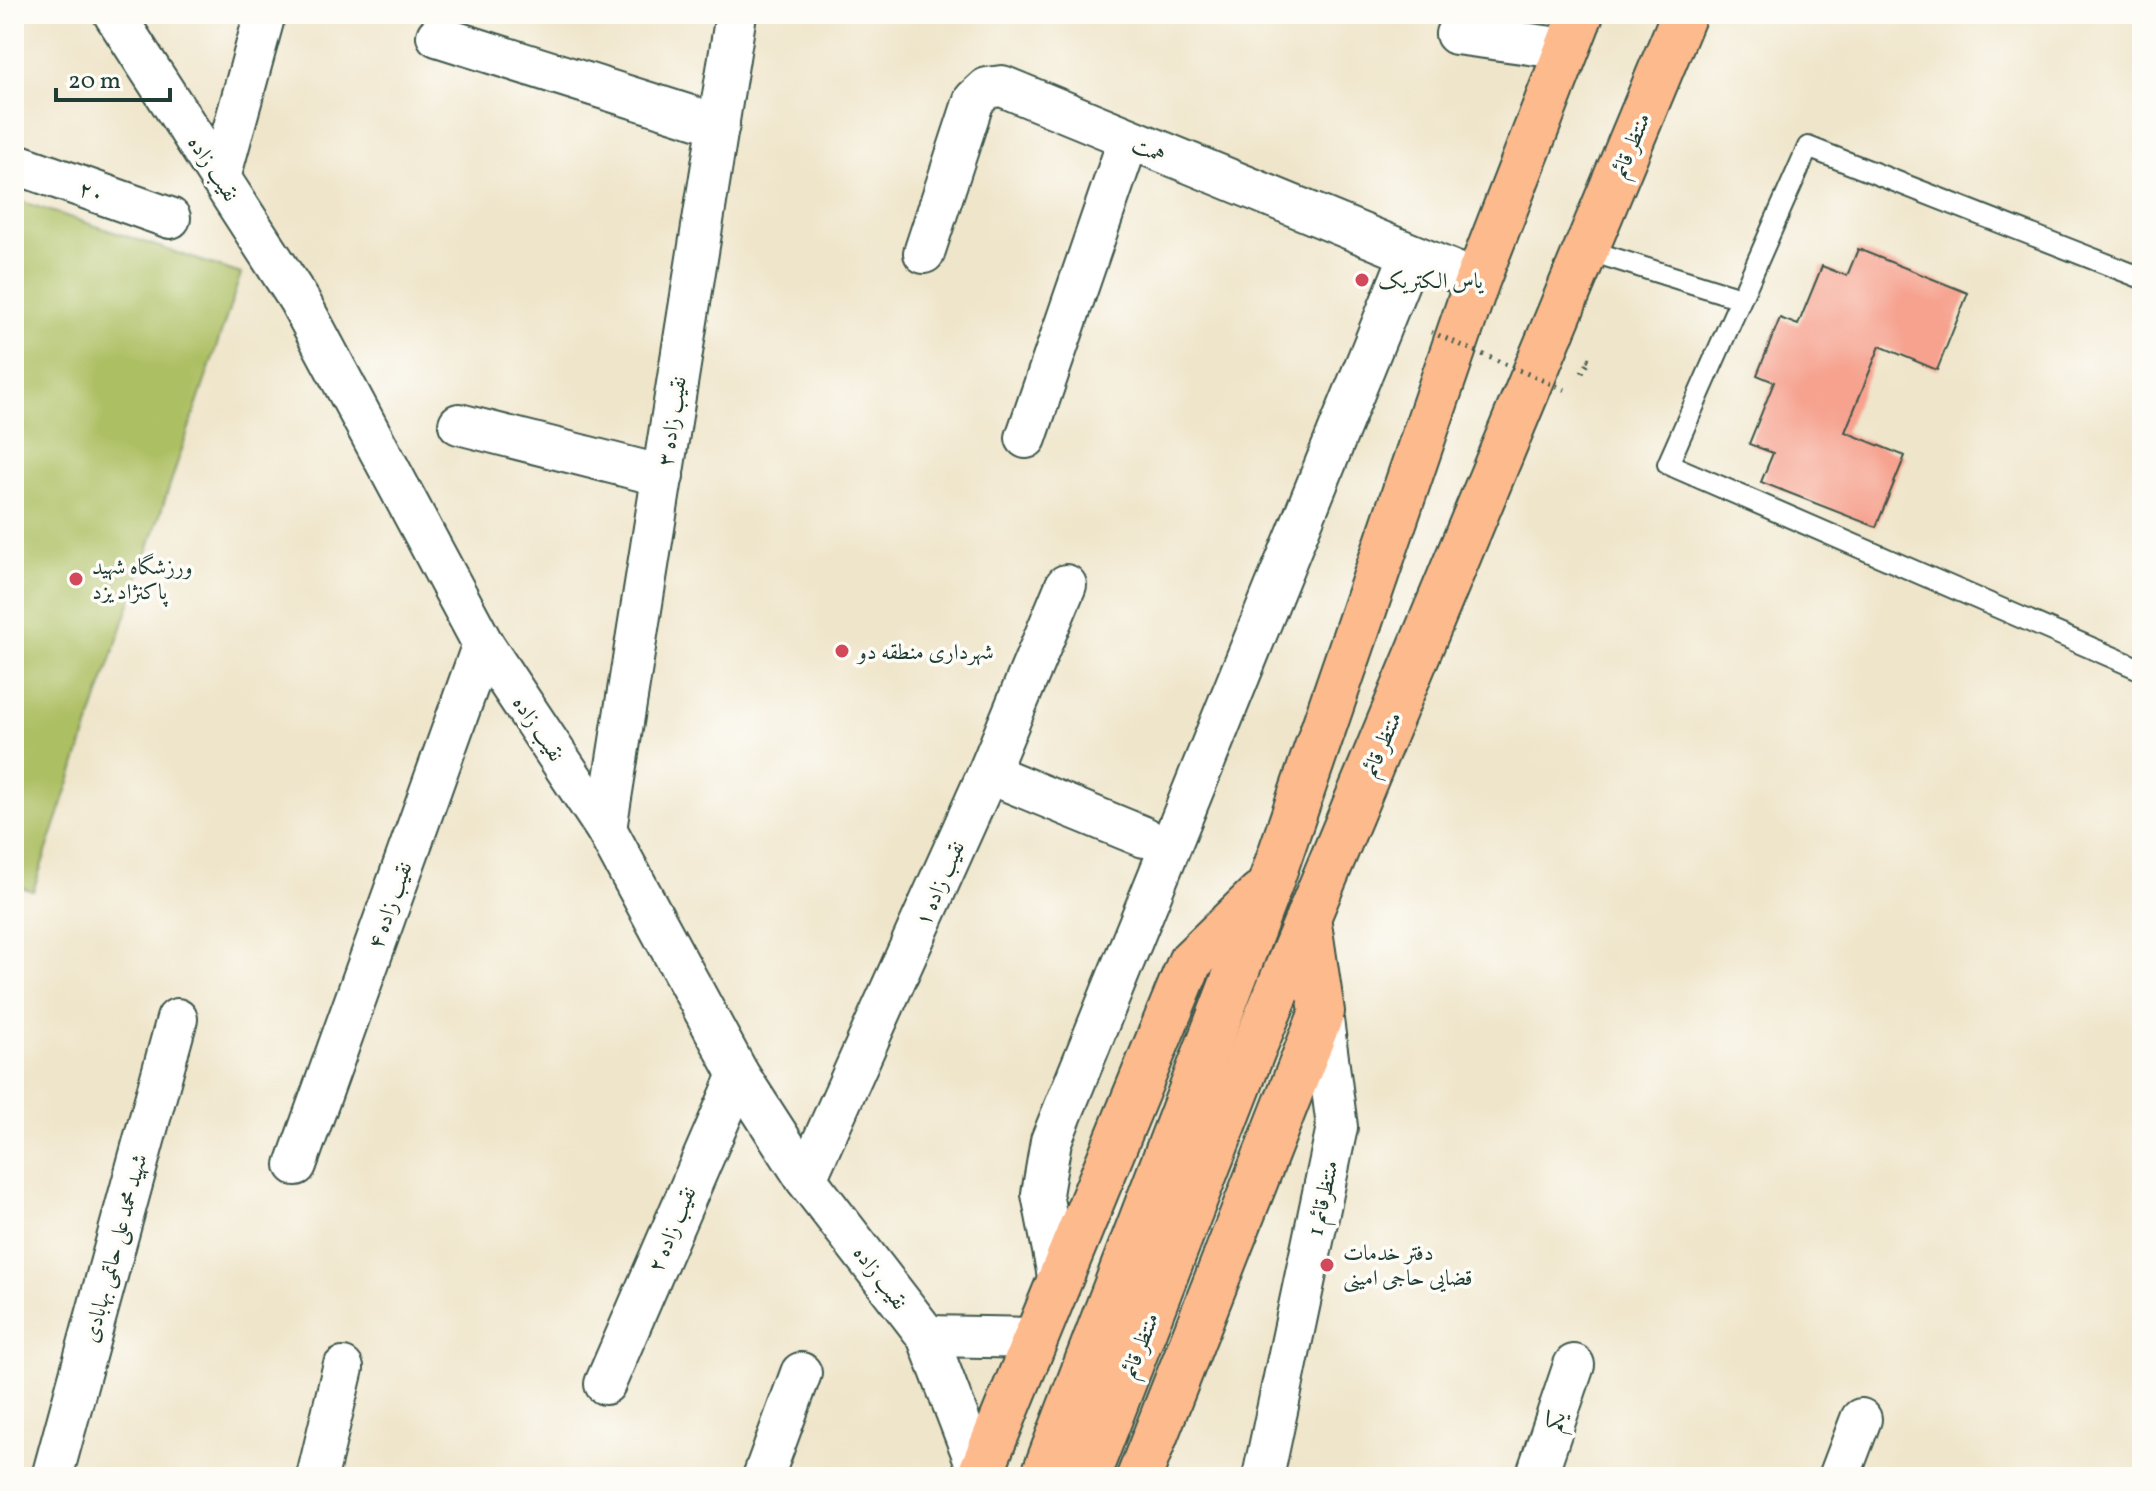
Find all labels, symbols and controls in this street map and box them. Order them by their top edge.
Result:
scale bar [56,52,170,102]
text: 20 m [68,65,121,99]
street label: منتظر قائم [1605,109,1661,184]
street label: نقیب زاده [179,130,245,209]
street label: همت [1126,131,1170,172]
street label: ۲۰ [74,174,109,212]
place label: یاس الکتریک [1378,267,1485,298]
marker: یاس الکتریک [1353,271,1371,289]
street label: نقیب زاده ۳ [651,374,696,469]
place label: ورزشگاه شهید پاکنژاد یزد [92,553,193,609]
marker: ورزشگاه شهید پاکنژاد یزد [67,570,85,588]
place label: شهرداری منطقه دو [856,638,994,669]
marker: شهرداری منطقه دو [833,642,851,660]
street label: نقیب زاده [504,690,570,768]
street label: منتظر قائم [1356,708,1413,783]
street label: نقیب زاده ۱ [909,836,974,932]
street label: نقیب زاده ۴ [361,858,421,954]
street label: شهید محمد علی حاتمی بهابادی [76,1151,157,1346]
street label: منتظرقائم 1 [1301,1158,1350,1240]
street label: نقیب زاده ۲ [641,1182,705,1278]
place label: دفتر خدمات قضایی حاجی امینی [1343,1239,1472,1295]
street label: نقیب زاده [845,1240,913,1317]
marker: دفتر خدمات قضایی حاجی امینی [1318,1256,1336,1274]
street label: منتظر قائم [1115,1309,1170,1384]
street label: یکم [1540,1406,1579,1437]

